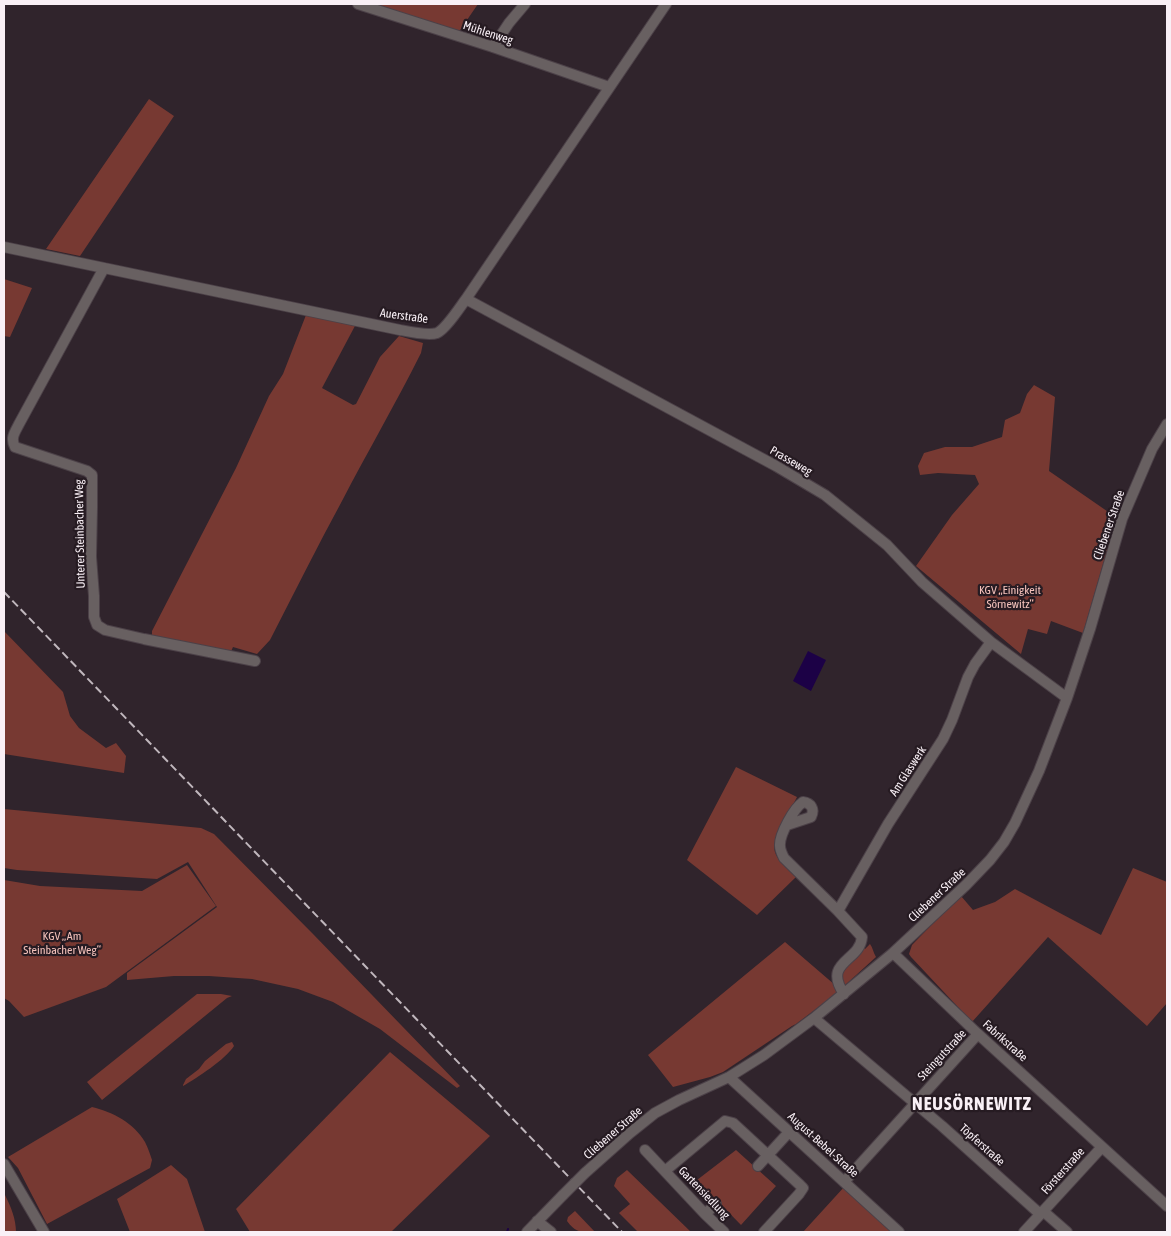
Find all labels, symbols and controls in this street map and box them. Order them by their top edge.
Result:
street label: Mühlenweg [461,18,515,48]
street label: Auerstraße [379,306,429,326]
street label: Prasseweg [767,443,815,479]
street label: Unterer Steinbacher Weg [72,479,88,589]
street label: Cliebener Straße [1090,488,1128,562]
park label: KGV „Einigkeit Sörnewitz“ [979,583,1041,611]
street label: Am Glaswerk [886,743,930,799]
street label: Cliebener Straße [905,865,969,925]
park label: KGV „Am Steinbacher Weg“ [23,929,101,957]
street label: Fabrikstraße [980,1017,1030,1065]
street label: Steingutstraße [915,1027,969,1083]
district label: NEUSÖRNEWITZ [911,1093,1033,1115]
street label: Cliebener Straße [581,1104,645,1162]
street label: August-Bebel-Straße [785,1109,861,1181]
street label: Töpferstraße [956,1121,1008,1169]
street label: Försterstraße [1038,1145,1088,1197]
street label: Gartensiedlung [675,1164,733,1222]

